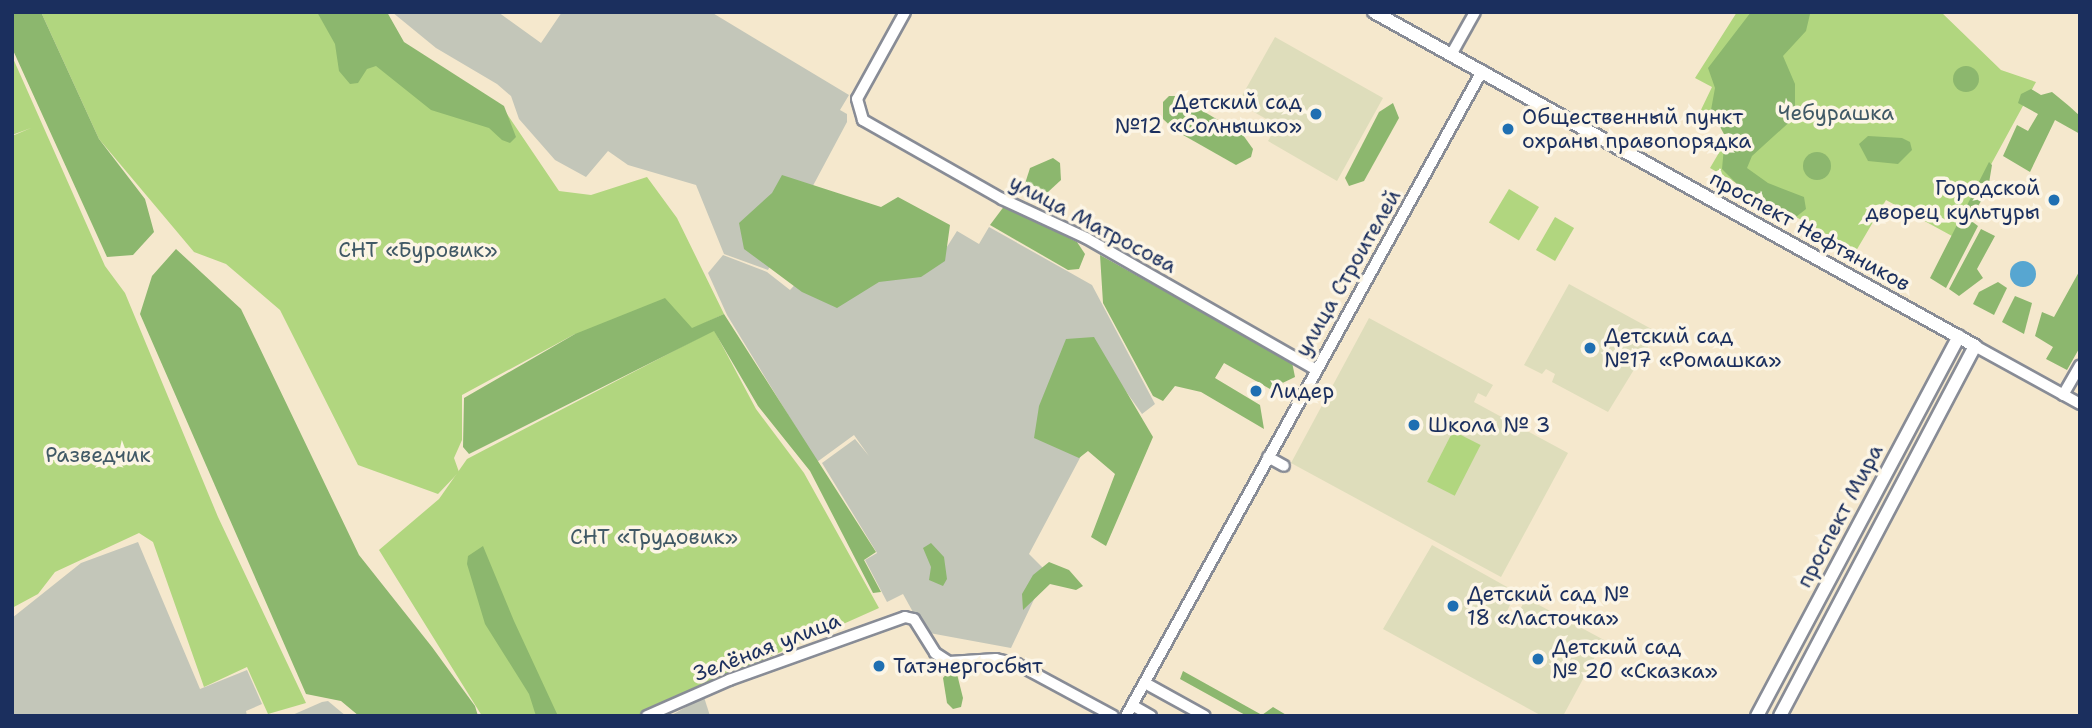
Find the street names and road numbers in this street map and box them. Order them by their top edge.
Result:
street label: проспект Нефтяников [1706,165,1914,297]
street label: улица Матросова [1005,169,1181,279]
street label: улица Строителей [1290,185,1406,361]
street label: проспект Мира [1792,440,1888,592]
street label: Зелёная улица [690,607,844,687]

